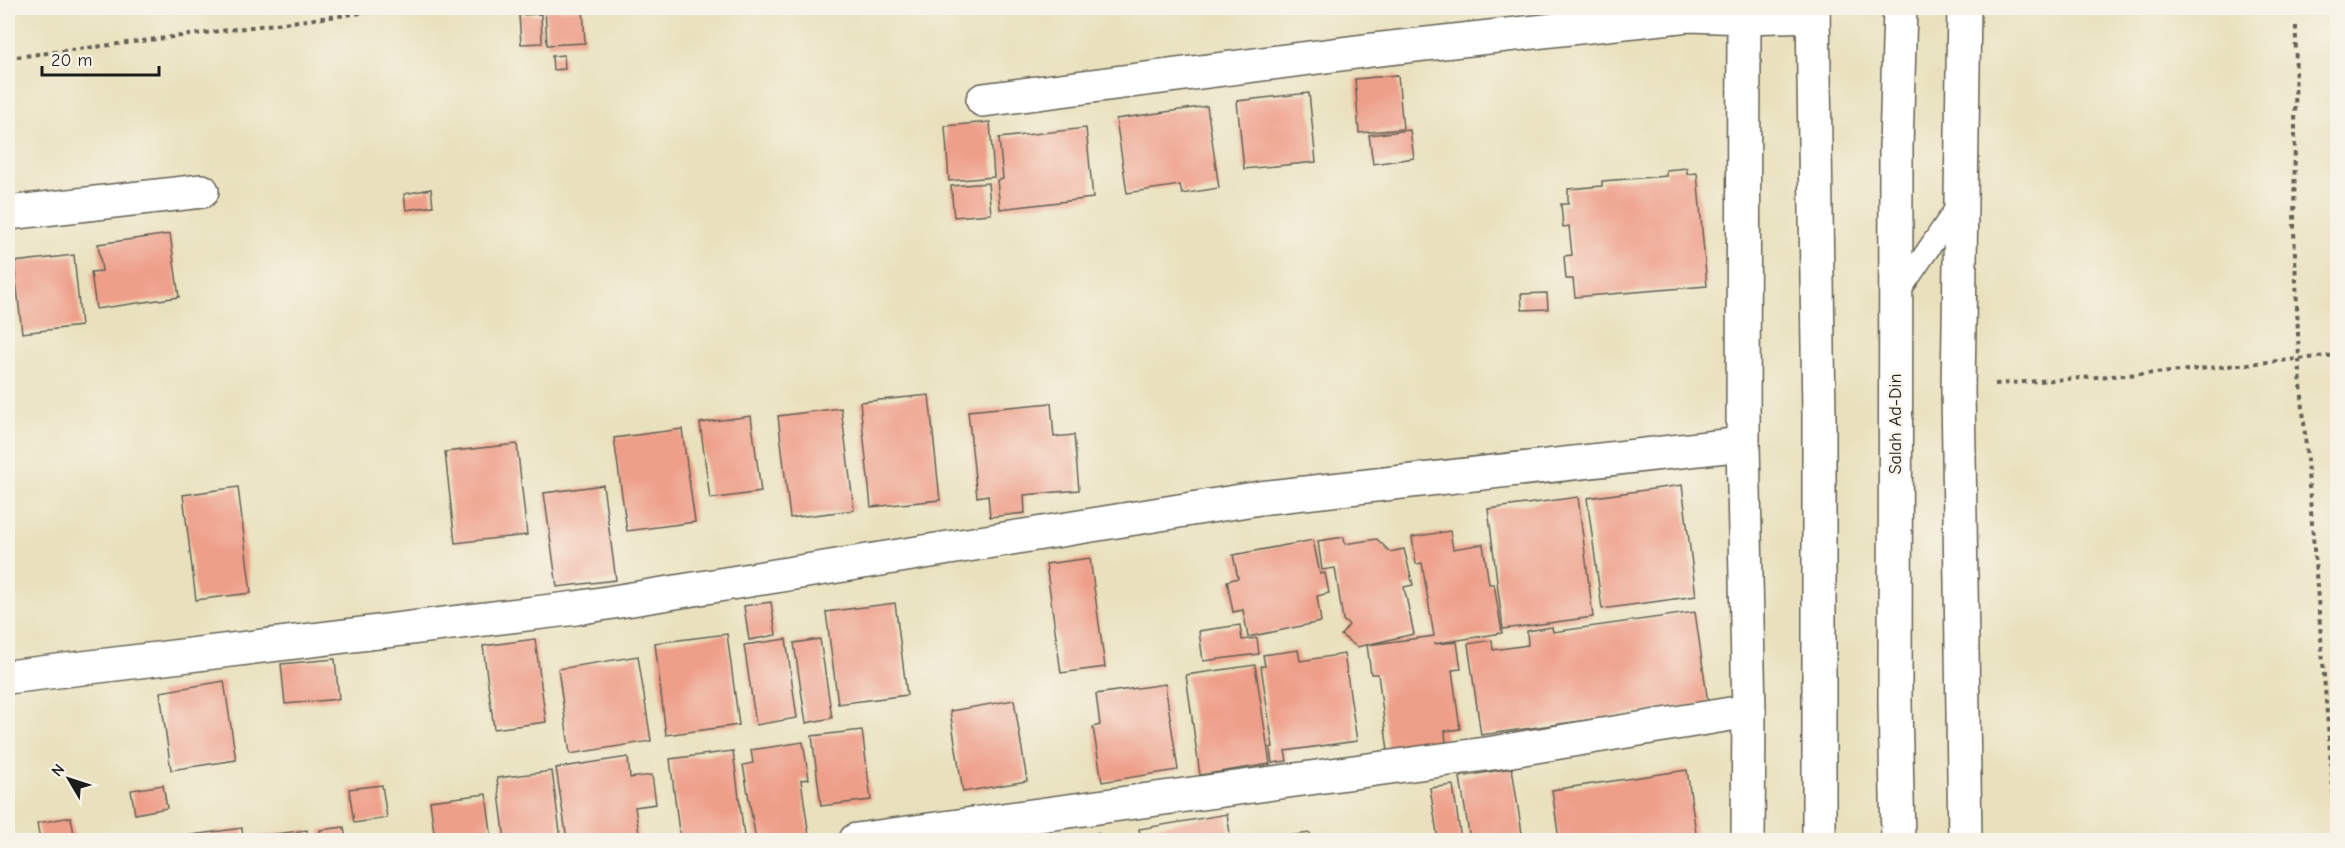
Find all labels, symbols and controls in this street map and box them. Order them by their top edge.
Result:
scale bar [42,39,159,77]
text: 20 m [51,50,92,71]
street label: Salah Ad-Din [1885,374,1906,474]
north arrow [39,749,99,809]
text: N [48,760,68,780]

